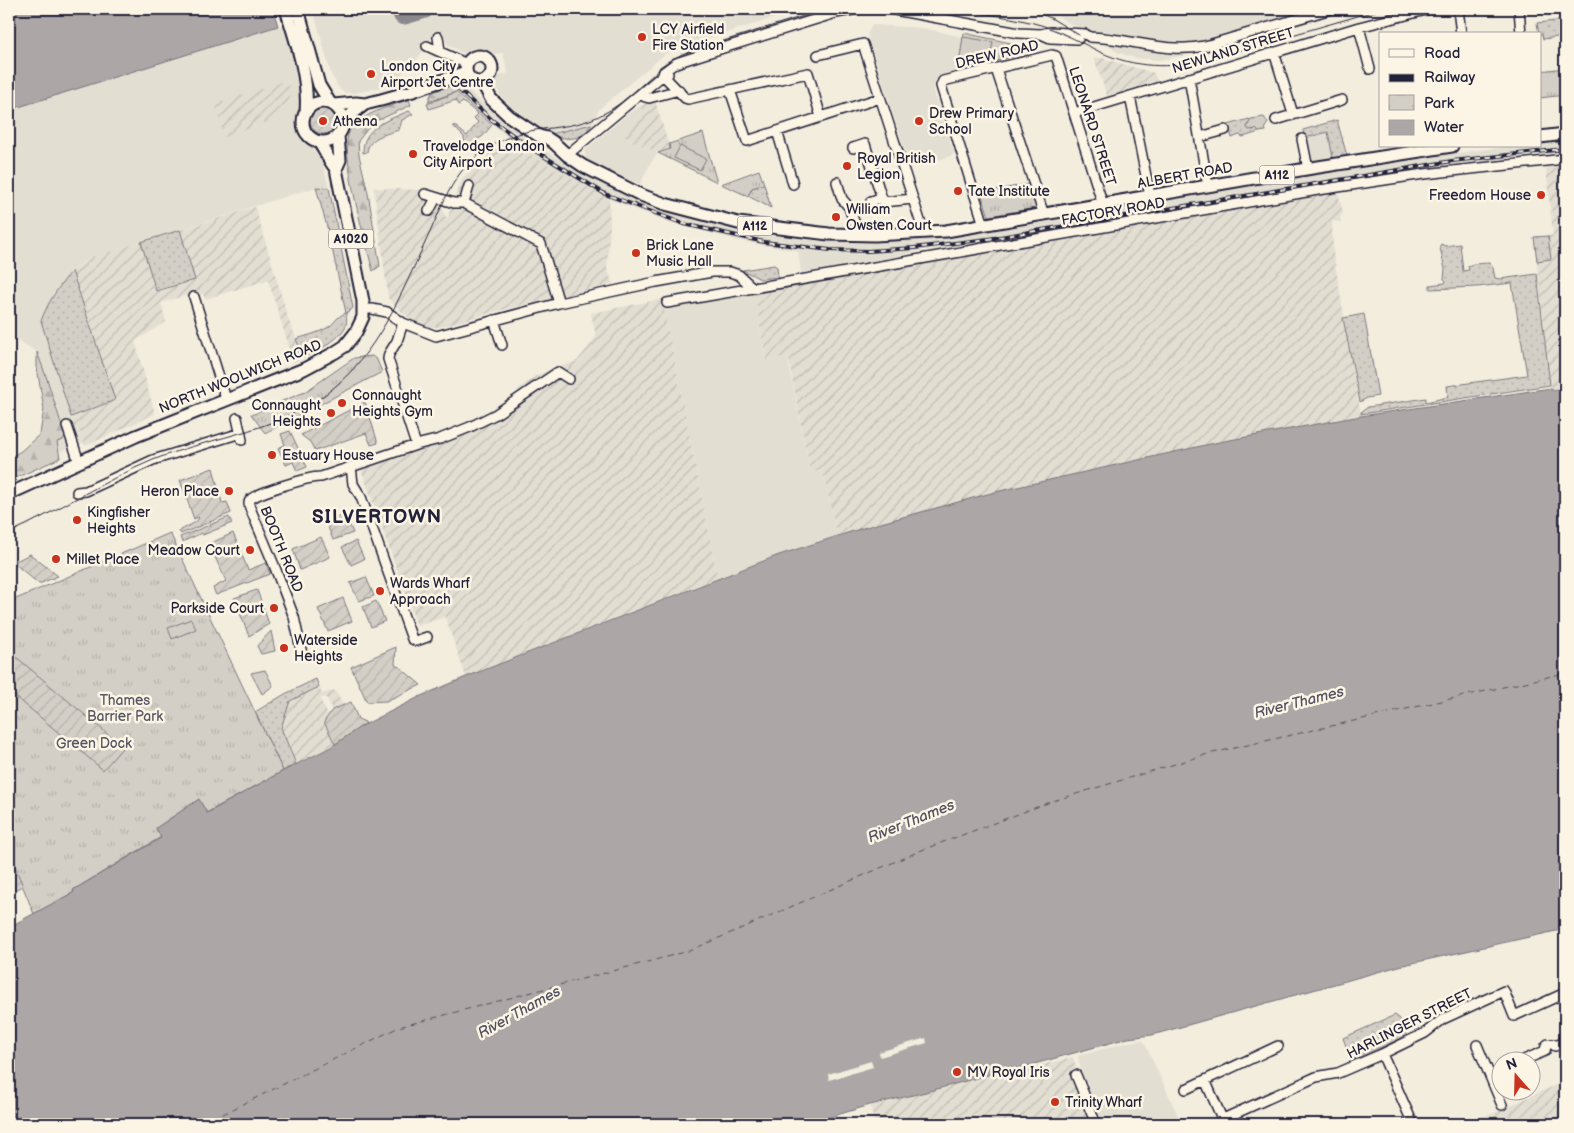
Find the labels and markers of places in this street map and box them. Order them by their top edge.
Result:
place label: LCY Airfield Fire Station [652,21,725,54]
marker: LCY Airfield Fire Station [636,31,648,43]
place label: London City Airport Jet Centre [381,58,493,91]
marker: London City Airport Jet Centre [365,68,377,80]
place label: Drew Primary School [929,105,1015,138]
place label: Athena [333,113,378,130]
marker: Athena [317,115,329,127]
marker: Drew Primary School [913,115,925,127]
place label: Travelodge London City Airport [423,138,545,171]
marker: Travelodge London City Airport [407,148,419,160]
place label: Royal British Legion [857,150,936,183]
marker: Royal British Legion [841,160,853,172]
place label: Tate Institute [968,183,1050,200]
marker: Tate Institute [952,185,964,197]
place label: Freedom House [1429,187,1531,204]
marker: Freedom House [1535,189,1547,201]
place label: William Owsten Court [846,201,933,234]
marker: William Owsten Court [830,211,842,223]
place label: Brick Lane Music Hall [646,237,714,270]
marker: Brick Lane Music Hall [630,247,642,259]
place label: Connaught Heights Gym [352,387,433,420]
place label: Connaught Heights [251,397,322,430]
marker: Connaught Heights Gym [336,397,348,409]
marker: Connaught Heights [325,407,337,419]
place label: Estuary House [282,447,374,464]
marker: Estuary House [266,449,278,461]
place label: Heron Place [141,483,219,500]
marker: Heron Place [223,485,235,497]
place label: Kingfisher Heights [87,504,151,537]
marker: Kingfisher Heights [71,514,83,526]
place label: Meadow Court [148,542,241,559]
marker: Meadow Court [244,544,256,556]
place label: Millet Place [66,551,139,568]
marker: Millet Place [50,553,62,565]
place label: Wards Wharf Approach [390,575,471,608]
marker: Wards Wharf Approach [374,585,386,597]
place label: Parkside Court [171,600,265,617]
marker: Parkside Court [268,602,280,614]
place label: Waterside Heights [294,632,358,665]
marker: Waterside Heights [278,642,290,654]
place label: MV Royal Iris [967,1064,1050,1081]
marker: MV Royal Iris [951,1066,963,1078]
place label: Trinity Wharf [1065,1094,1143,1111]
marker: Trinity Wharf [1049,1096,1061,1108]

